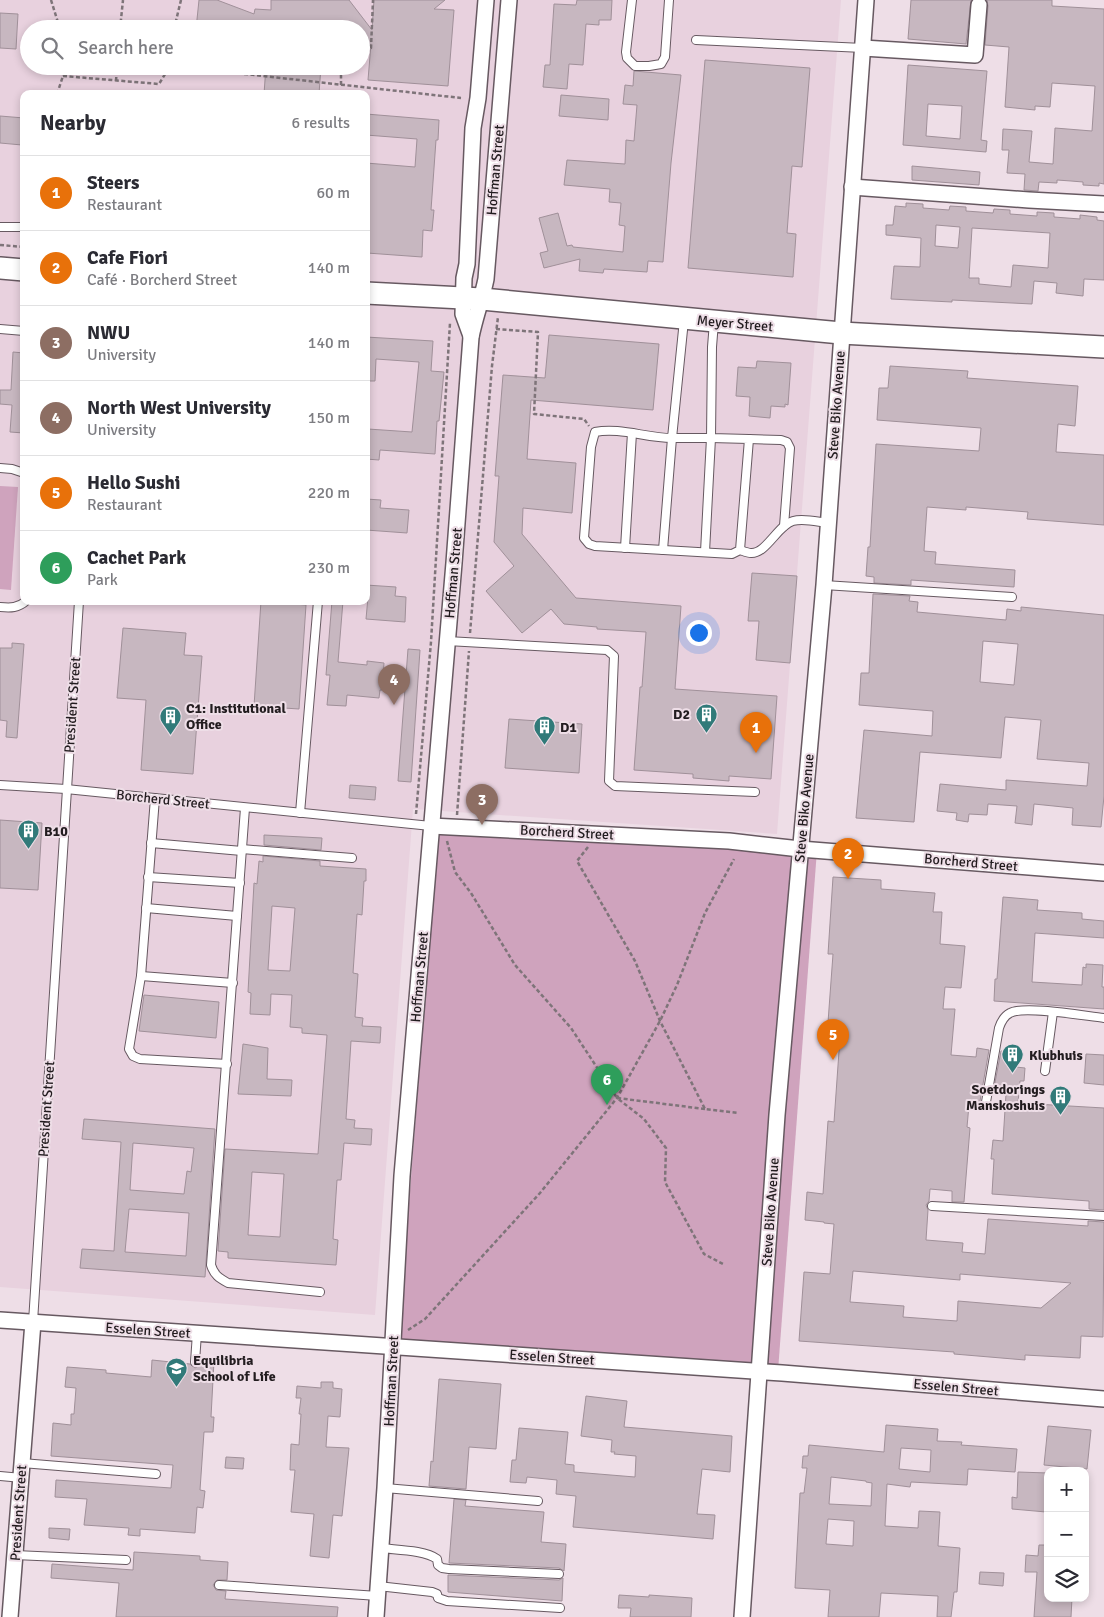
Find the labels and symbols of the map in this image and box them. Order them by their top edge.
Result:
street label: Hoffman Street [483,124,508,216]
street label: Meyer Street [696,312,774,335]
street label: Steve Biko Avenue [824,350,849,460]
street label: Hoffman Street [441,527,466,619]
your location [686,620,712,646]
street label: President Street [61,656,84,754]
pin: 4 [378,664,410,705]
place label: C1: Institutional Office [186,700,286,733]
building icon: D2 [694,702,718,733]
building icon: C1: Institutional Office [158,704,182,735]
place label: D2 [673,706,690,723]
pin: 1 [740,712,772,753]
building icon: D1 [532,715,556,746]
place label: D1 [560,719,577,736]
street label: Steve Biko Avenue [791,753,818,863]
pin: 3 [466,784,498,825]
street label: Borcherd Street [115,786,211,813]
building icon: B10 [16,819,40,850]
street label: Borcherd Street [520,822,614,843]
place label: B10 [44,823,68,840]
pin: 2 [832,838,864,879]
street label: Borcherd Street [923,850,1019,875]
street label: Hoffman Street [407,931,432,1023]
pin: 5 [817,1019,849,1060]
building icon: Klubhuis [1001,1043,1025,1074]
place label: Klubhuis [1029,1047,1083,1064]
street label: President Street [35,1060,58,1158]
pin: 6 [591,1064,623,1105]
place label: Soetdorings Manskoshuis [966,1081,1045,1114]
building icon: Soetdorings Manskoshuis [1049,1085,1073,1116]
street label: Steve Biko Avenue [758,1157,783,1267]
street label: Esselen Street [105,1319,191,1342]
street label: Hoffman Street [381,1335,402,1427]
street label: Esselen Street [509,1346,595,1369]
place label: Equilibria School of Life [193,1352,276,1385]
school or university icon: Equilibria School of Life [165,1356,189,1387]
street label: Esselen Street [913,1375,999,1400]
street label: President Street [7,1464,30,1562]

